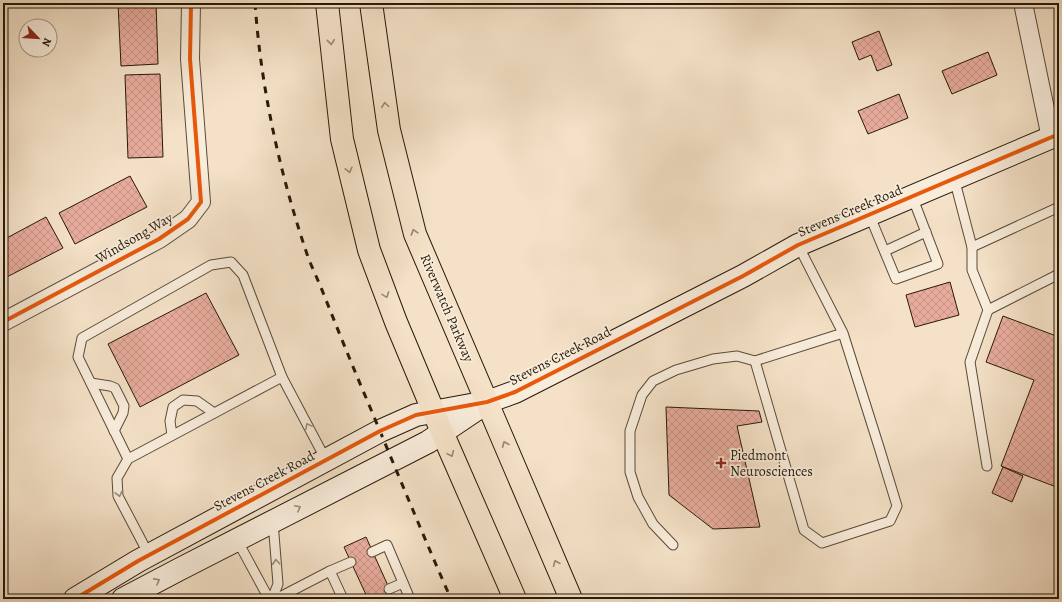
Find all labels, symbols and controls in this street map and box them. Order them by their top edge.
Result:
north arrow [18,18,58,58]
text: N [38,35,55,49]
one-way arrow [326,39,335,45]
one-way arrow [381,102,390,108]
one-way arrow [345,167,353,173]
street label: Stevens Creek Road [795,180,906,242]
street label: Windsong Way [91,208,177,268]
one-way arrow [411,228,419,235]
street label: Riverwatch Parkway [416,251,479,366]
one-way arrow [381,291,390,298]
street label: Stevens Creek Road [506,322,615,390]
one-way arrow [305,423,313,430]
one-way arrow [502,440,510,448]
street label: Stevens Creek Road [210,446,318,516]
place label: Piedmont Neurosciences [730,446,813,481]
one-way arrow [447,450,455,457]
marker: Piedmont Neurosciences [715,457,727,469]
one-way arrow [114,491,123,498]
one-way arrow [294,506,301,513]
one-way arrow [272,558,281,565]
one-way arrow [553,560,561,568]
one-way arrow [153,578,160,585]

